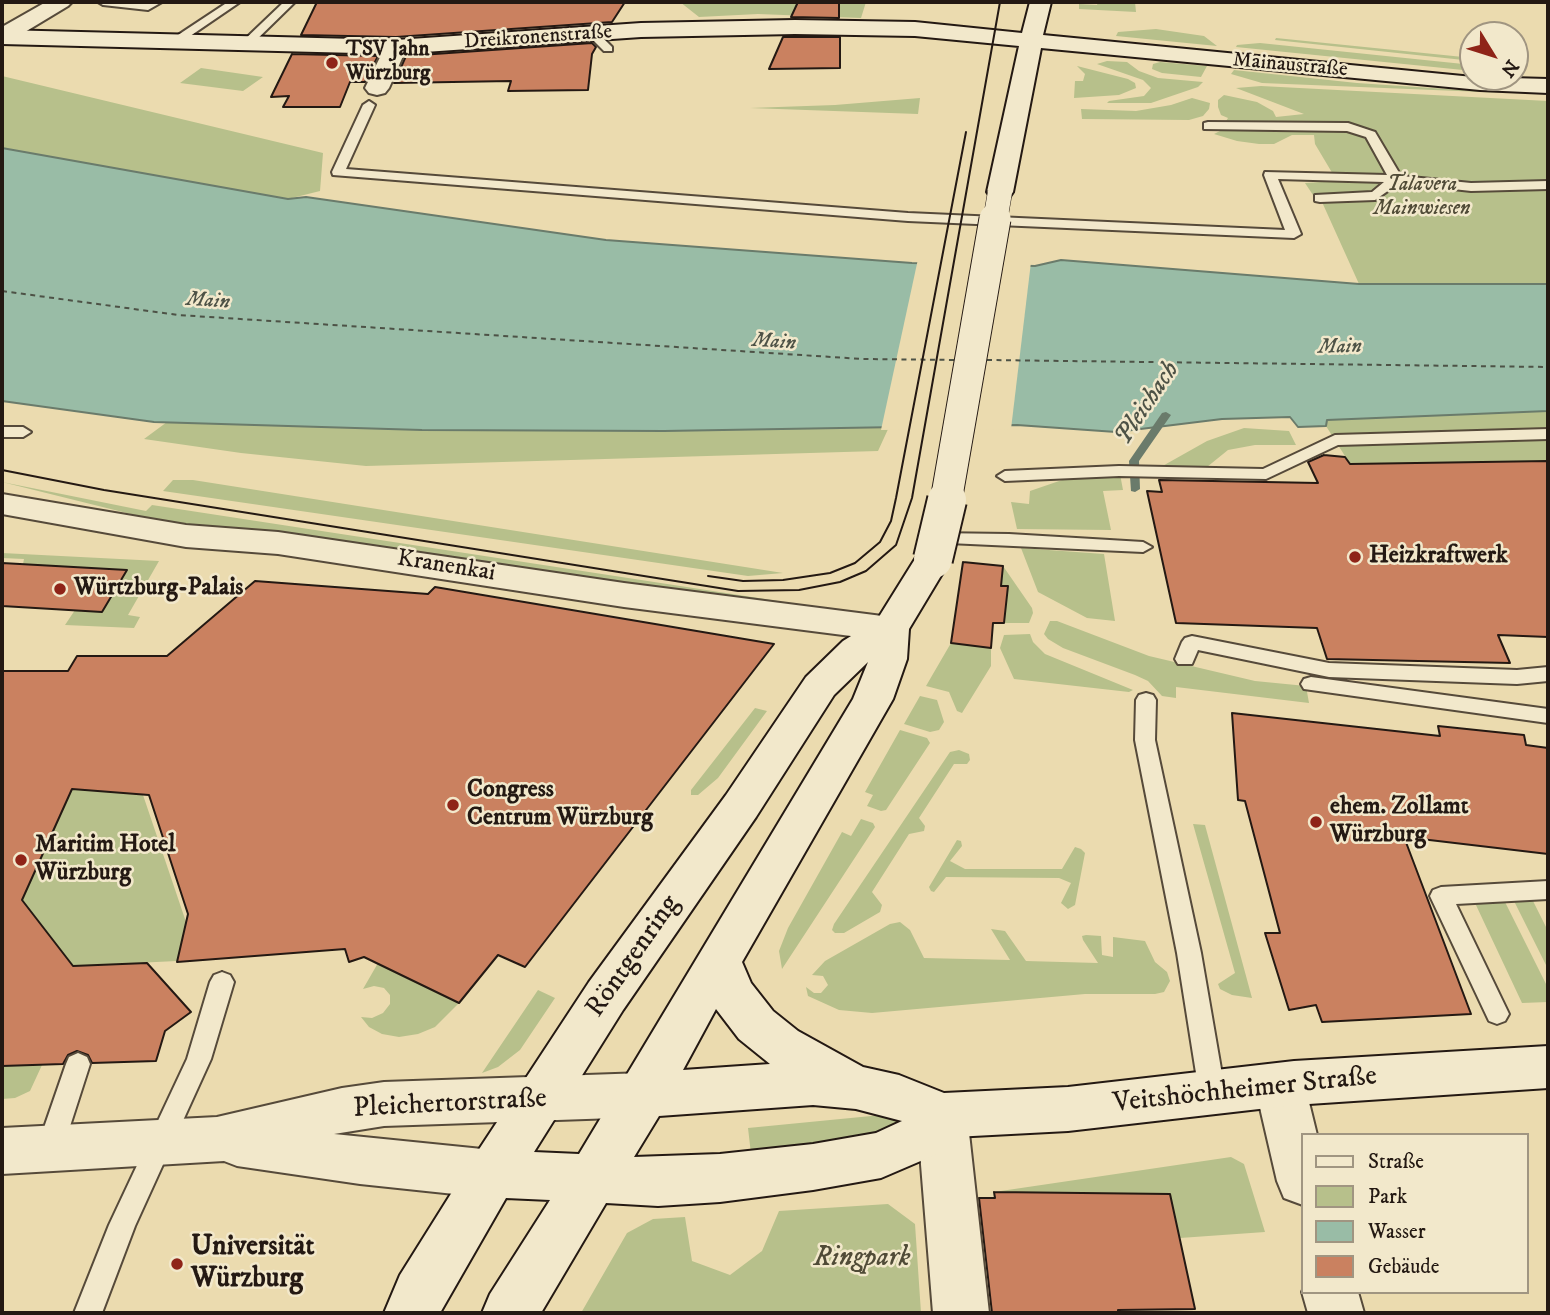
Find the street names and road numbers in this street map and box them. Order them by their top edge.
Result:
street label: Dreikronenstraße [463,20,613,56]
street label: Mainaustraße [1231,48,1349,84]
street label: Kranenkai [395,545,497,589]
street label: Röntgenring [580,889,688,1025]
street label: Veitshöchheimer Straße [1111,1060,1379,1122]
street label: Pleichertorstraße [352,1083,548,1127]

